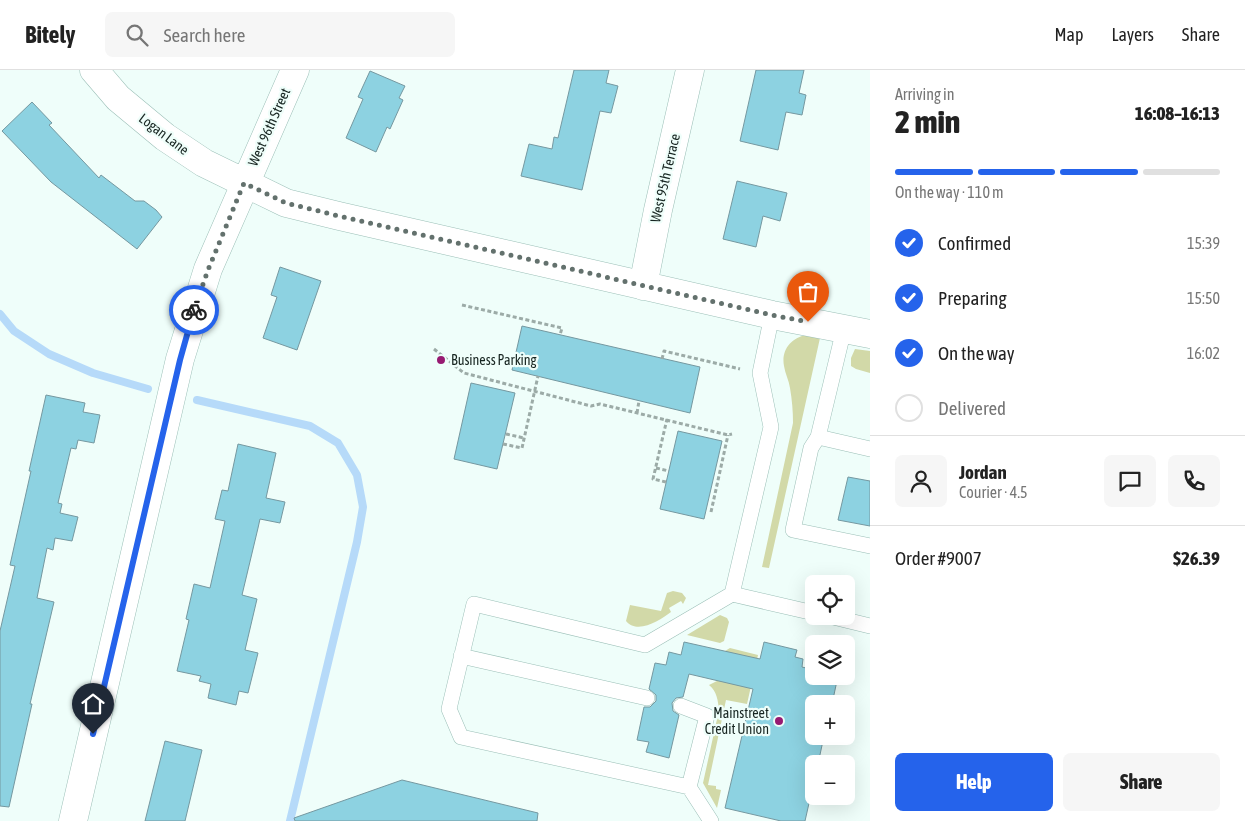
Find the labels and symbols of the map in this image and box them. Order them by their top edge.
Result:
street label: West 96th Street [245,86,293,168]
street label: Logan Lane [136,110,192,158]
street label: West 95th Terrace [647,132,683,224]
pin [787,271,829,322]
courier [169,285,219,335]
place label: Business Parking [451,352,537,368]
marker: Business Parking [435,354,447,366]
pin [72,683,114,734]
place label: Mainstreet Credit Union [705,705,769,737]
marker: Mainstreet Credit Union [773,715,785,727]

